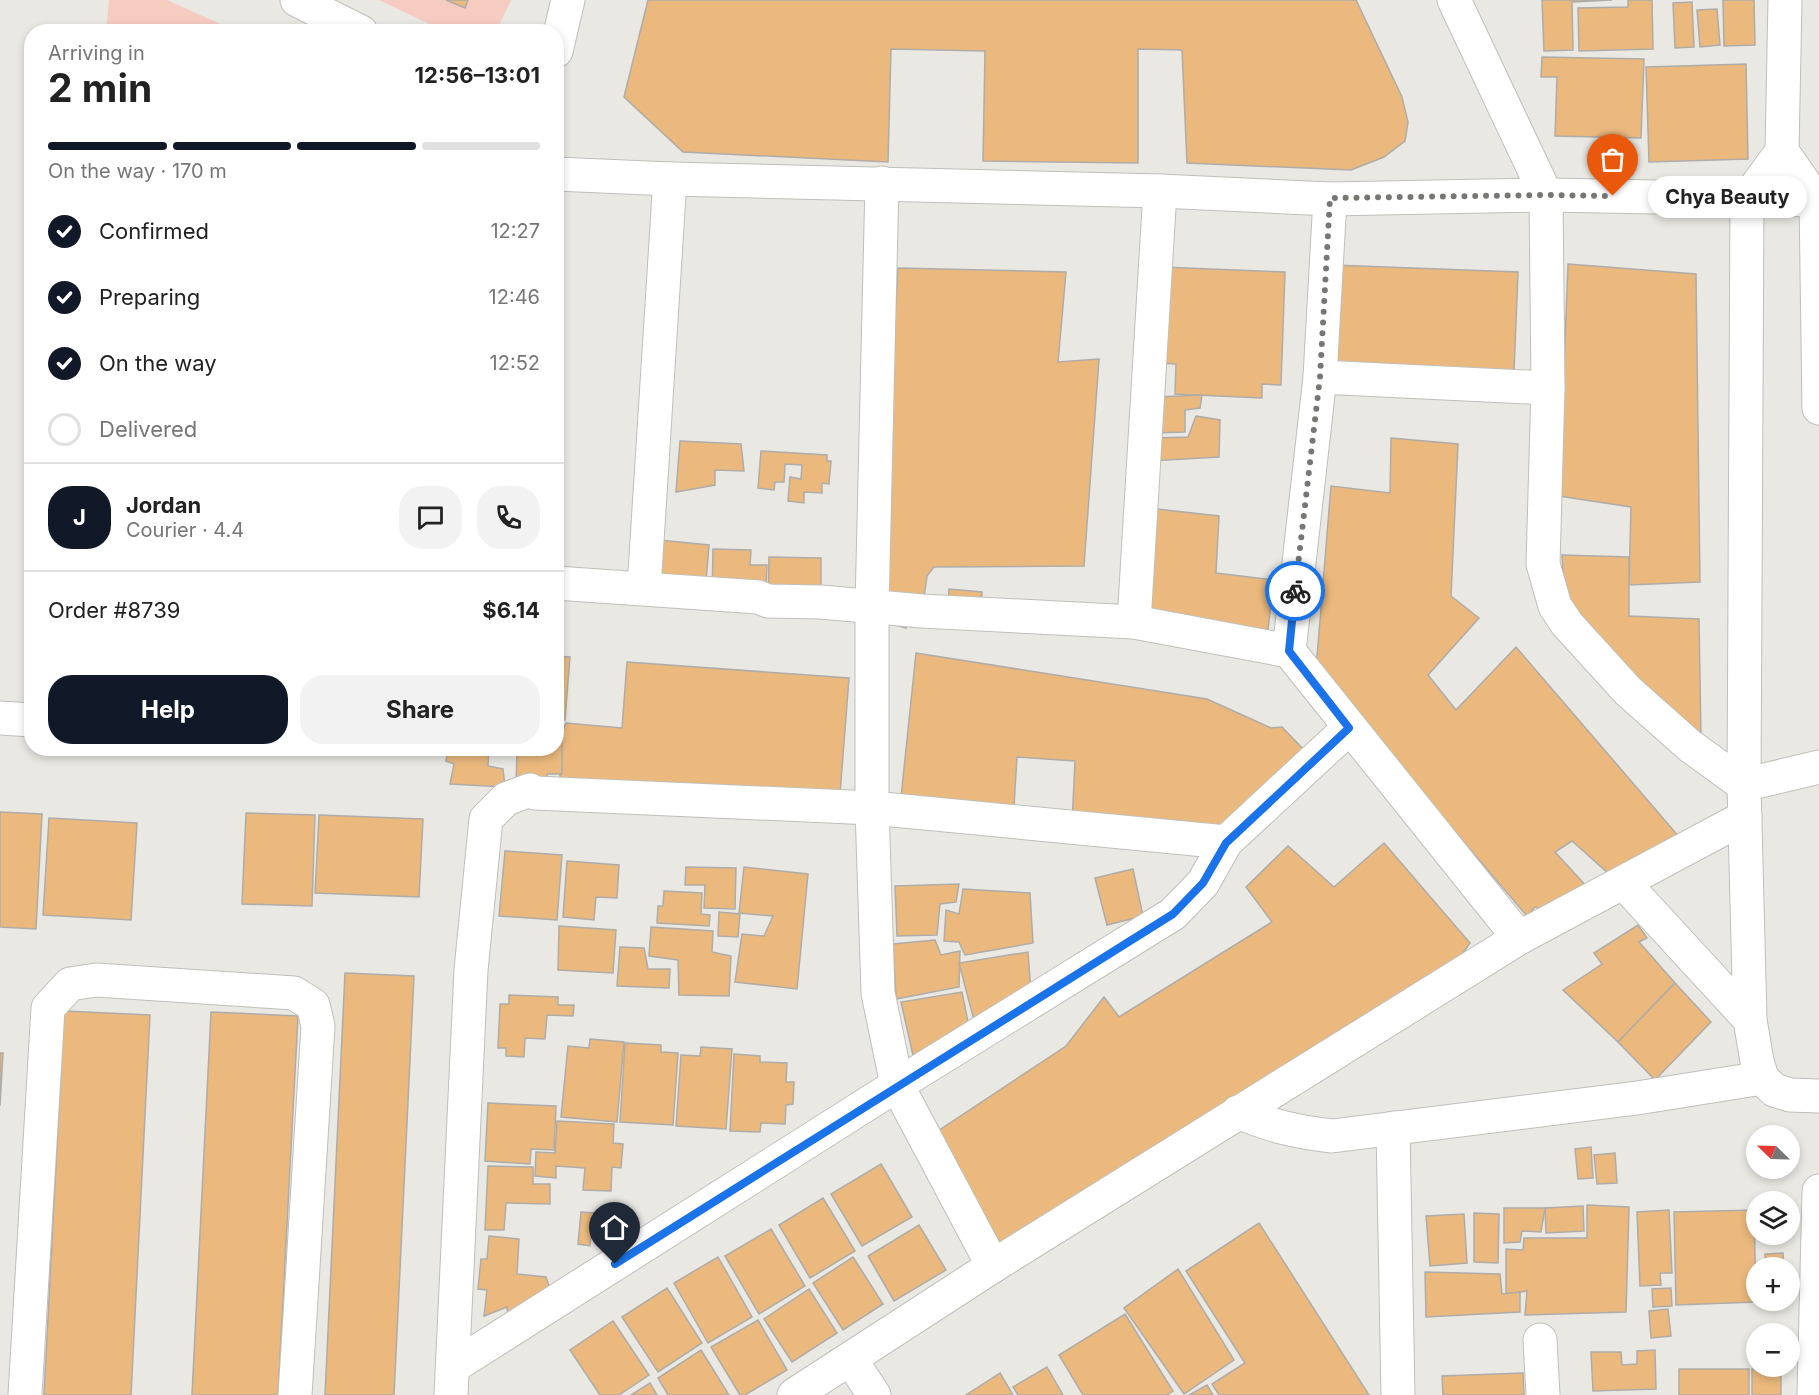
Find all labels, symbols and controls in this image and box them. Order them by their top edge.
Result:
text: Arriving in [48,41,145,65]
text: 12:56–13:01 [415,62,540,88]
text: 2 min [48,64,152,111]
pin [1587,134,1638,196]
icon: bag [1596,143,1629,176]
text: On the way · 170 m [48,159,227,183]
callout: Chya Beauty [1649,175,1808,217]
text: Chya Beauty [1665,185,1790,209]
icon: check [48,215,81,248]
text: Confirmed [99,218,209,244]
text: 12:27 [490,219,540,243]
icon: check [48,281,81,314]
text: Preparing [99,284,200,310]
text: 12:46 [489,285,540,309]
icon: check [48,347,81,380]
text: On the way [99,350,217,376]
text: 12:52 [490,351,540,375]
text: Delivered [99,416,197,442]
button: chat [399,486,462,549]
button: phone [477,486,540,549]
text: Jordan [126,492,201,518]
text: J [73,504,86,530]
text: Courier · 4.4 [126,518,244,542]
courier [1265,561,1325,621]
icon: bike [1279,575,1312,608]
text: Order #8739 [48,597,180,623]
text: $6.14 [482,597,540,623]
button: Help [48,675,288,744]
button: Share [300,675,540,744]
north arrow [1746,1125,1800,1179]
map controls [1746,1125,1800,1377]
button: layers [1746,1191,1800,1245]
pin [589,1202,640,1264]
icon: home [598,1211,631,1244]
button: + [1746,1257,1800,1311]
button: − [1746,1323,1800,1377]

